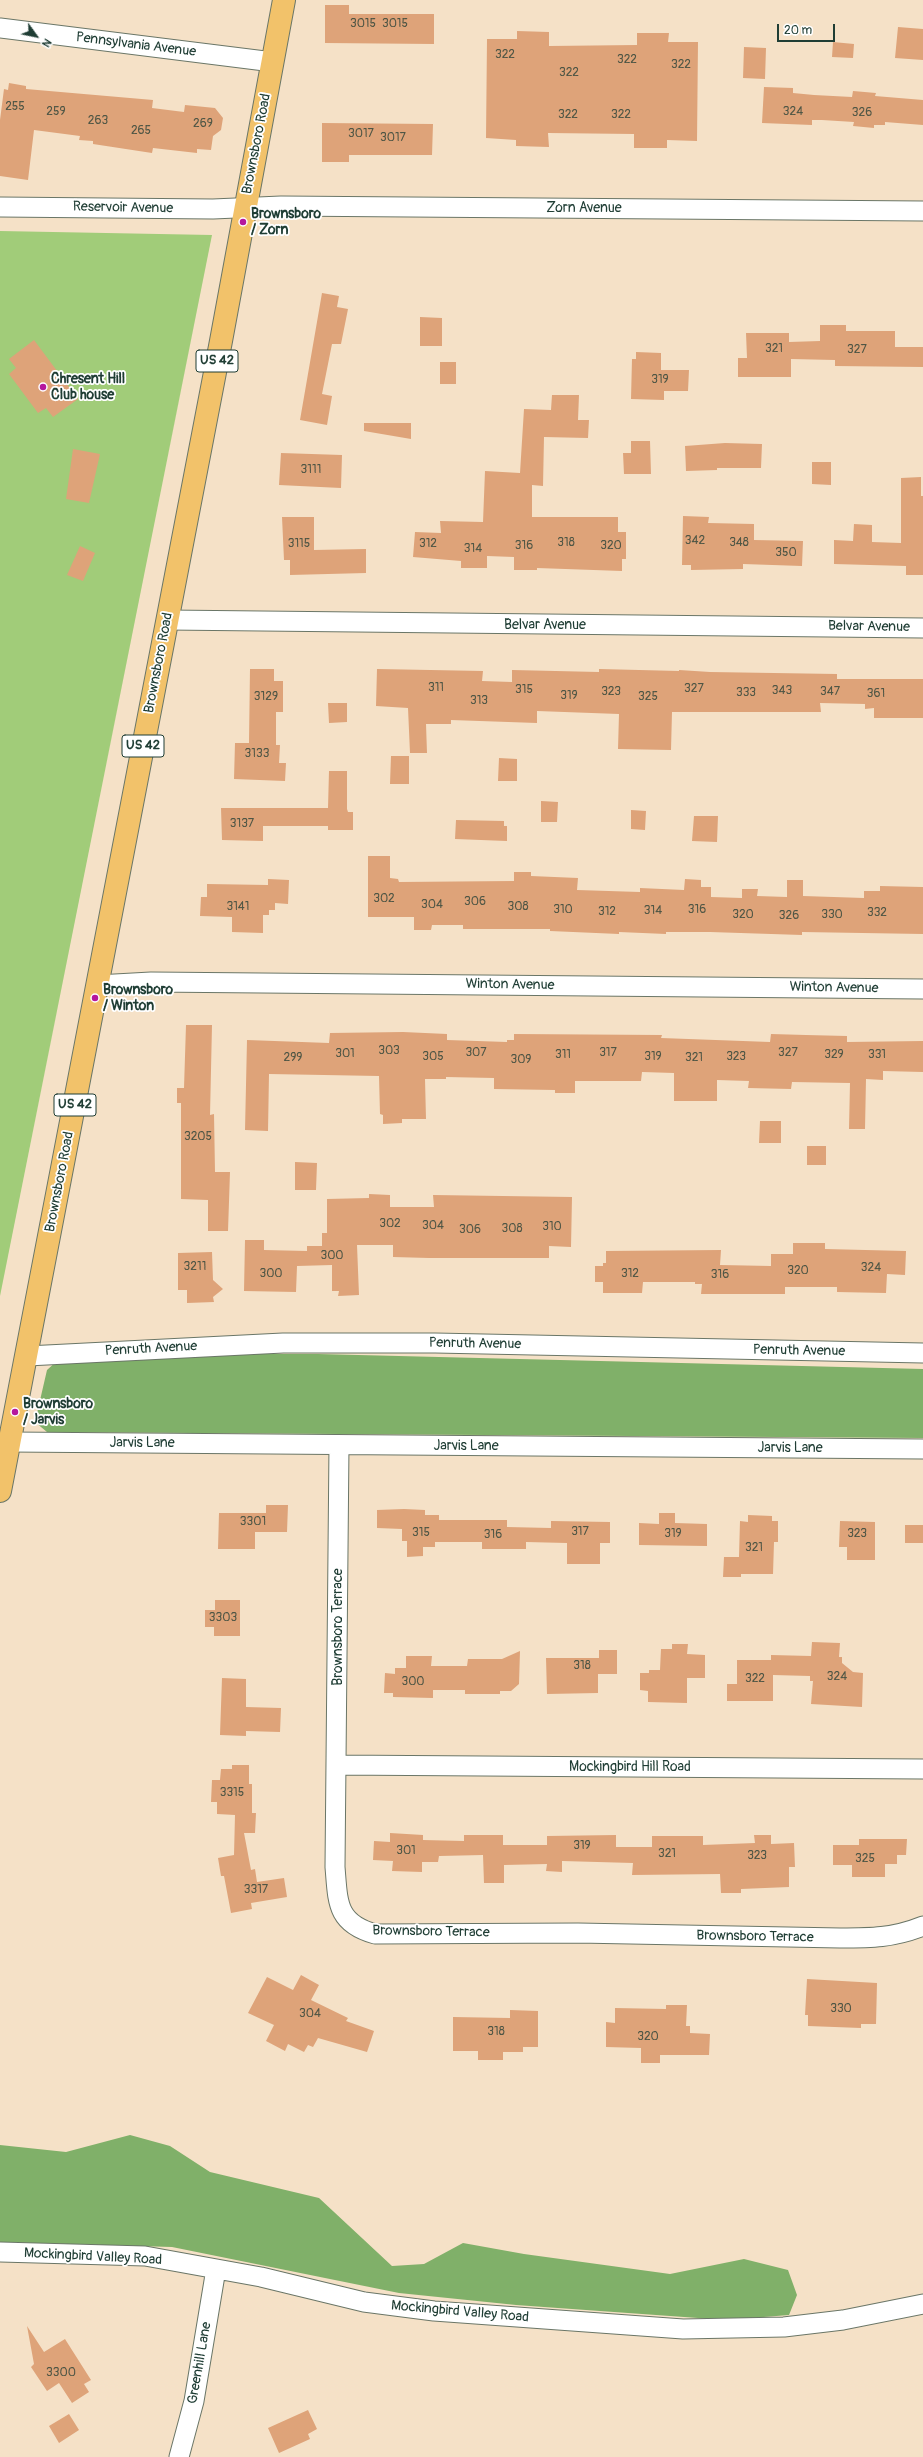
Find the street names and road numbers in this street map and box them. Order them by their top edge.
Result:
street label: Pennsylvania Avenue [75,29,197,61]
street label: Brownsboro Road [239,92,275,196]
street label: Reservoir Avenue [73,199,173,217]
street label: Zorn Avenue [546,200,622,216]
road number: US 42 [196,350,238,372]
street label: Brownsboro Road [141,611,177,715]
street label: Belvar Avenue [504,617,586,633]
street label: Belvar Avenue [828,618,910,636]
road number: US 42 [122,735,164,757]
street label: Winton Avenue [465,976,555,994]
street label: Winton Avenue [789,979,879,997]
road number: US 42 [54,1094,96,1116]
street label: Brownsboro Road [42,1130,78,1234]
street label: Penruth Avenue [429,1335,521,1353]
street label: Penruth Avenue [104,1338,198,1360]
street label: Penruth Avenue [753,1342,845,1360]
street label: Jarvis Lane [109,1435,175,1451]
street label: Jarvis Lane [433,1438,499,1454]
street label: Jarvis Lane [757,1440,823,1456]
street label: Brownsboro Terrace [330,1568,346,1686]
street label: Mockingbird Hill Road [569,1759,691,1775]
street label: Brownsboro Terrace [372,1923,490,1941]
street label: Brownsboro Terrace [696,1928,814,1946]
street label: Mockingbird Valley Road [23,2245,163,2269]
street label: Mockingbird Valley Road [390,2298,530,2326]
street label: Greenhill Lane [185,2321,215,2405]

